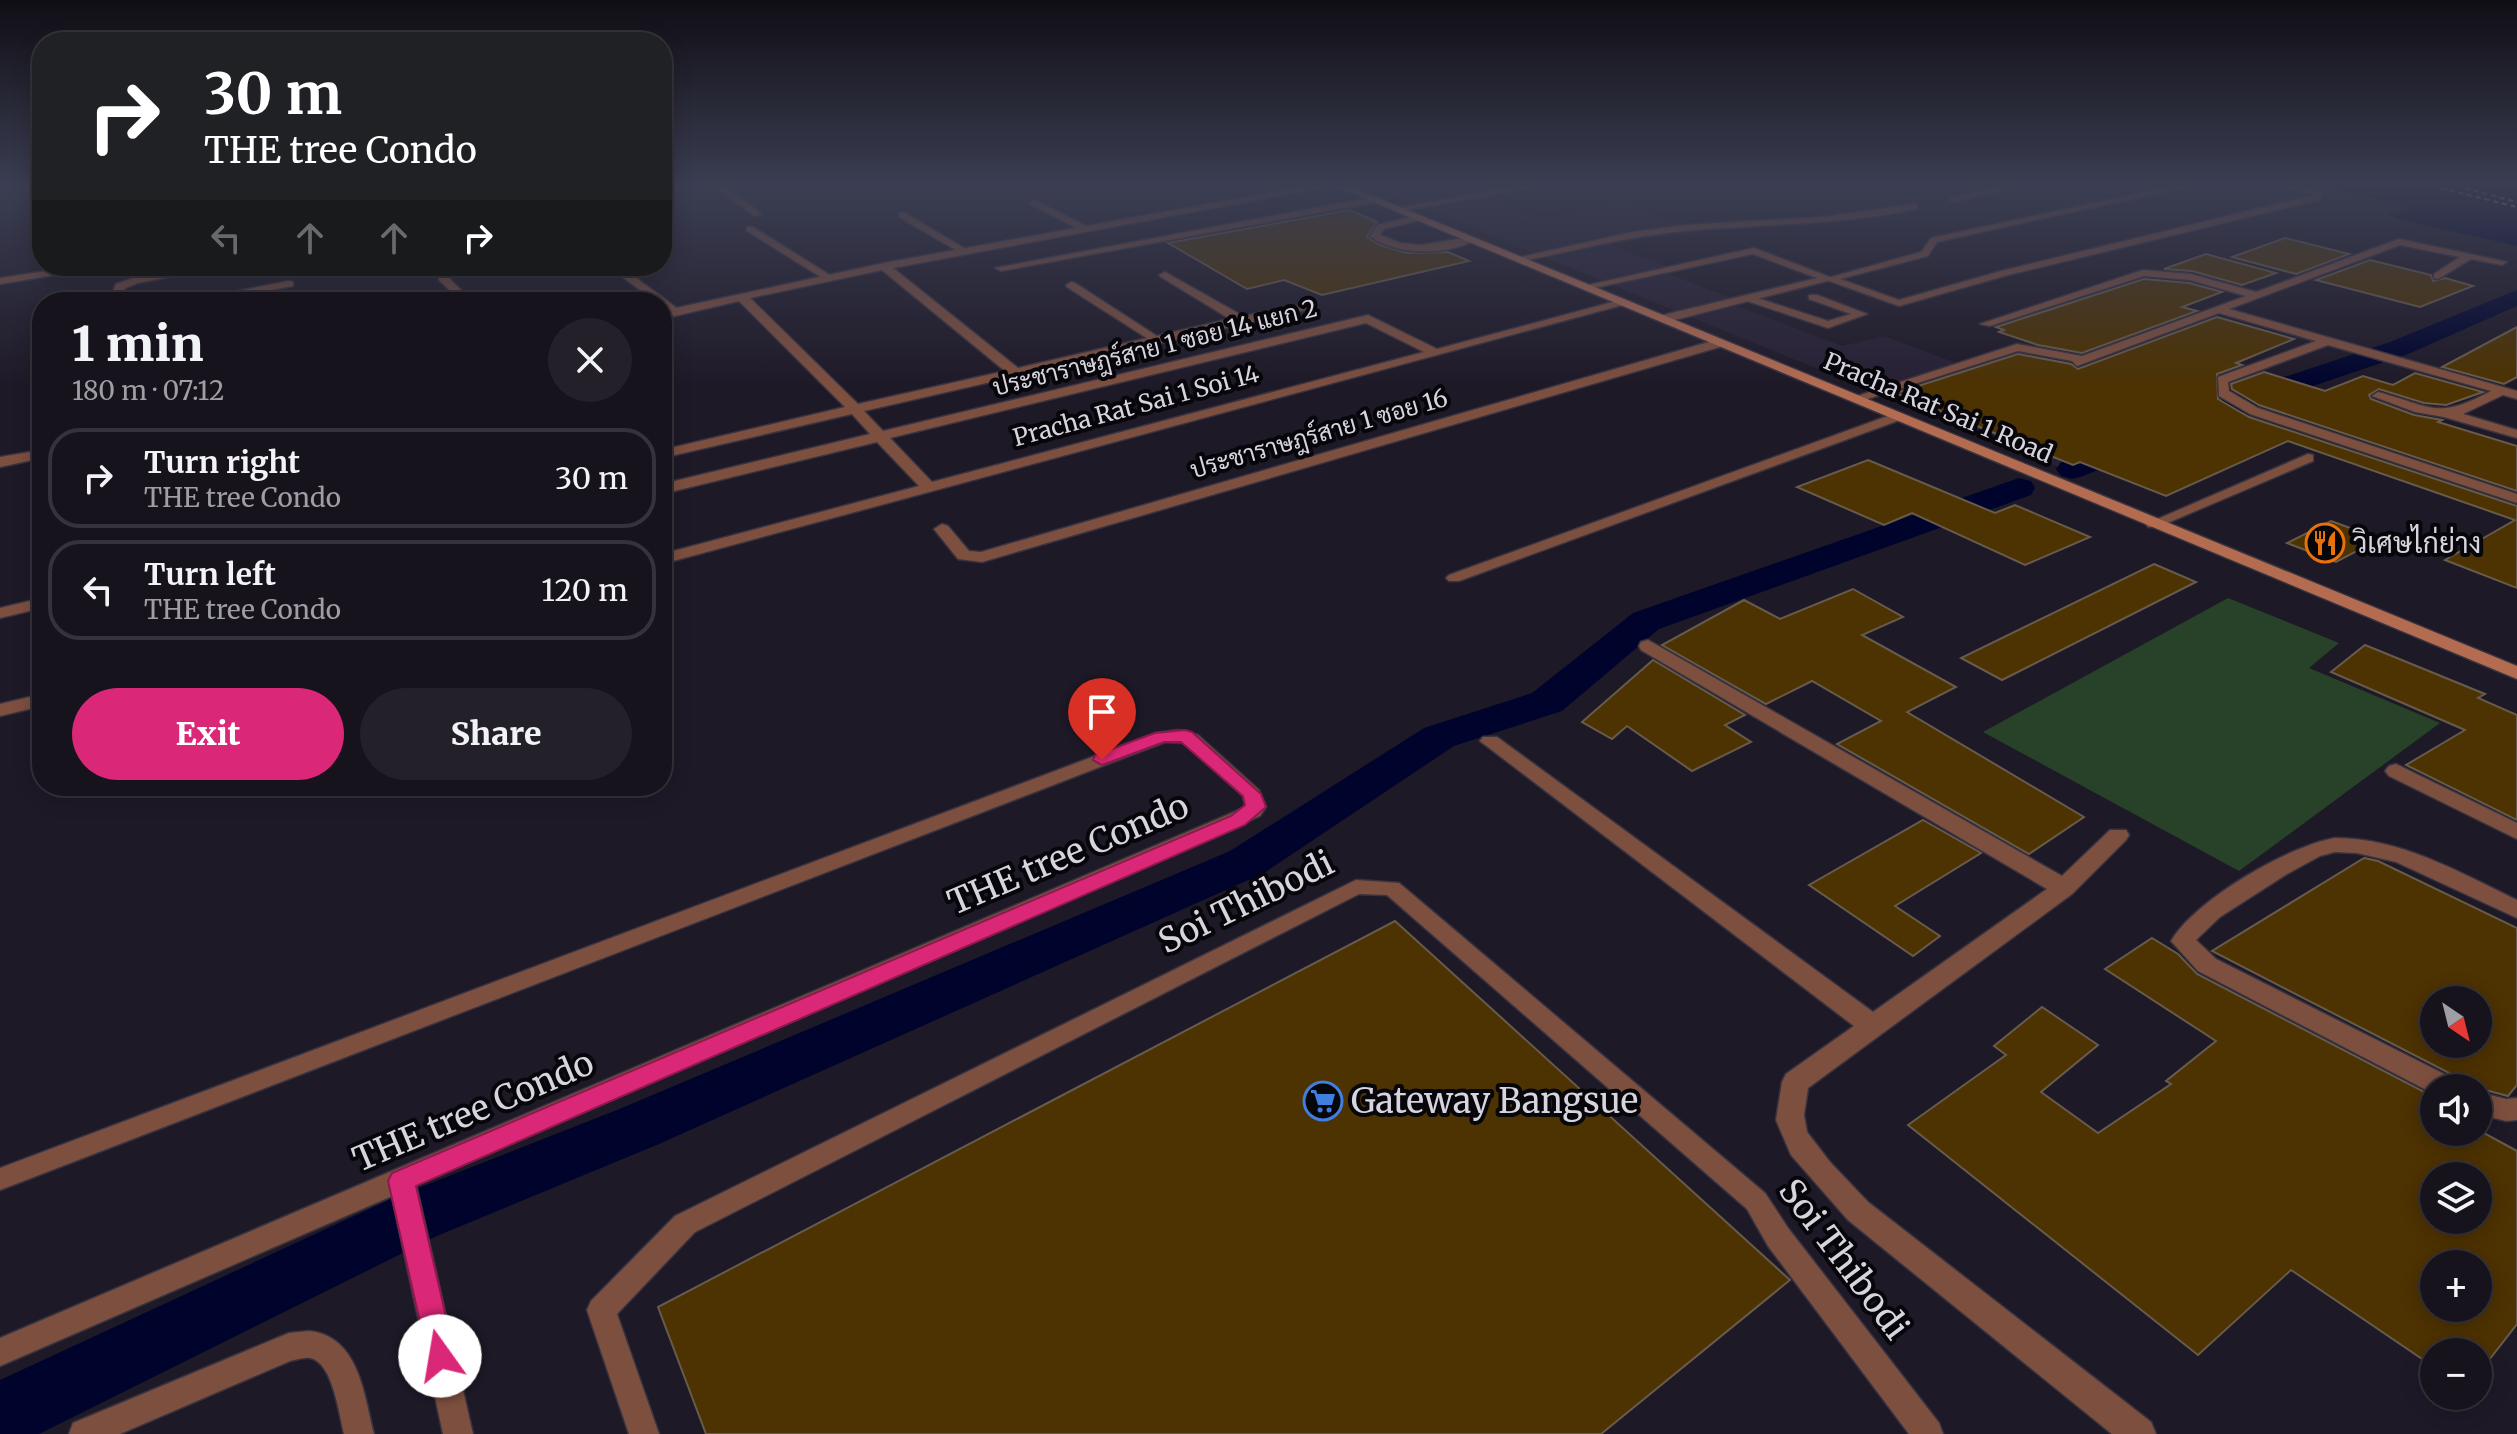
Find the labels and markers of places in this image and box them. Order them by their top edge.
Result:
restaurant icon: วิเศษไก่ย่าง [2304,522,2346,564]
place label: วิเศษไก่ย่าง [2352,524,2481,561]
pin [1068,678,1136,760]
supermarket icon: Gateway Bangsue [1302,1080,1344,1122]
place label: Gateway Bangsue [1351,1080,1638,1123]

